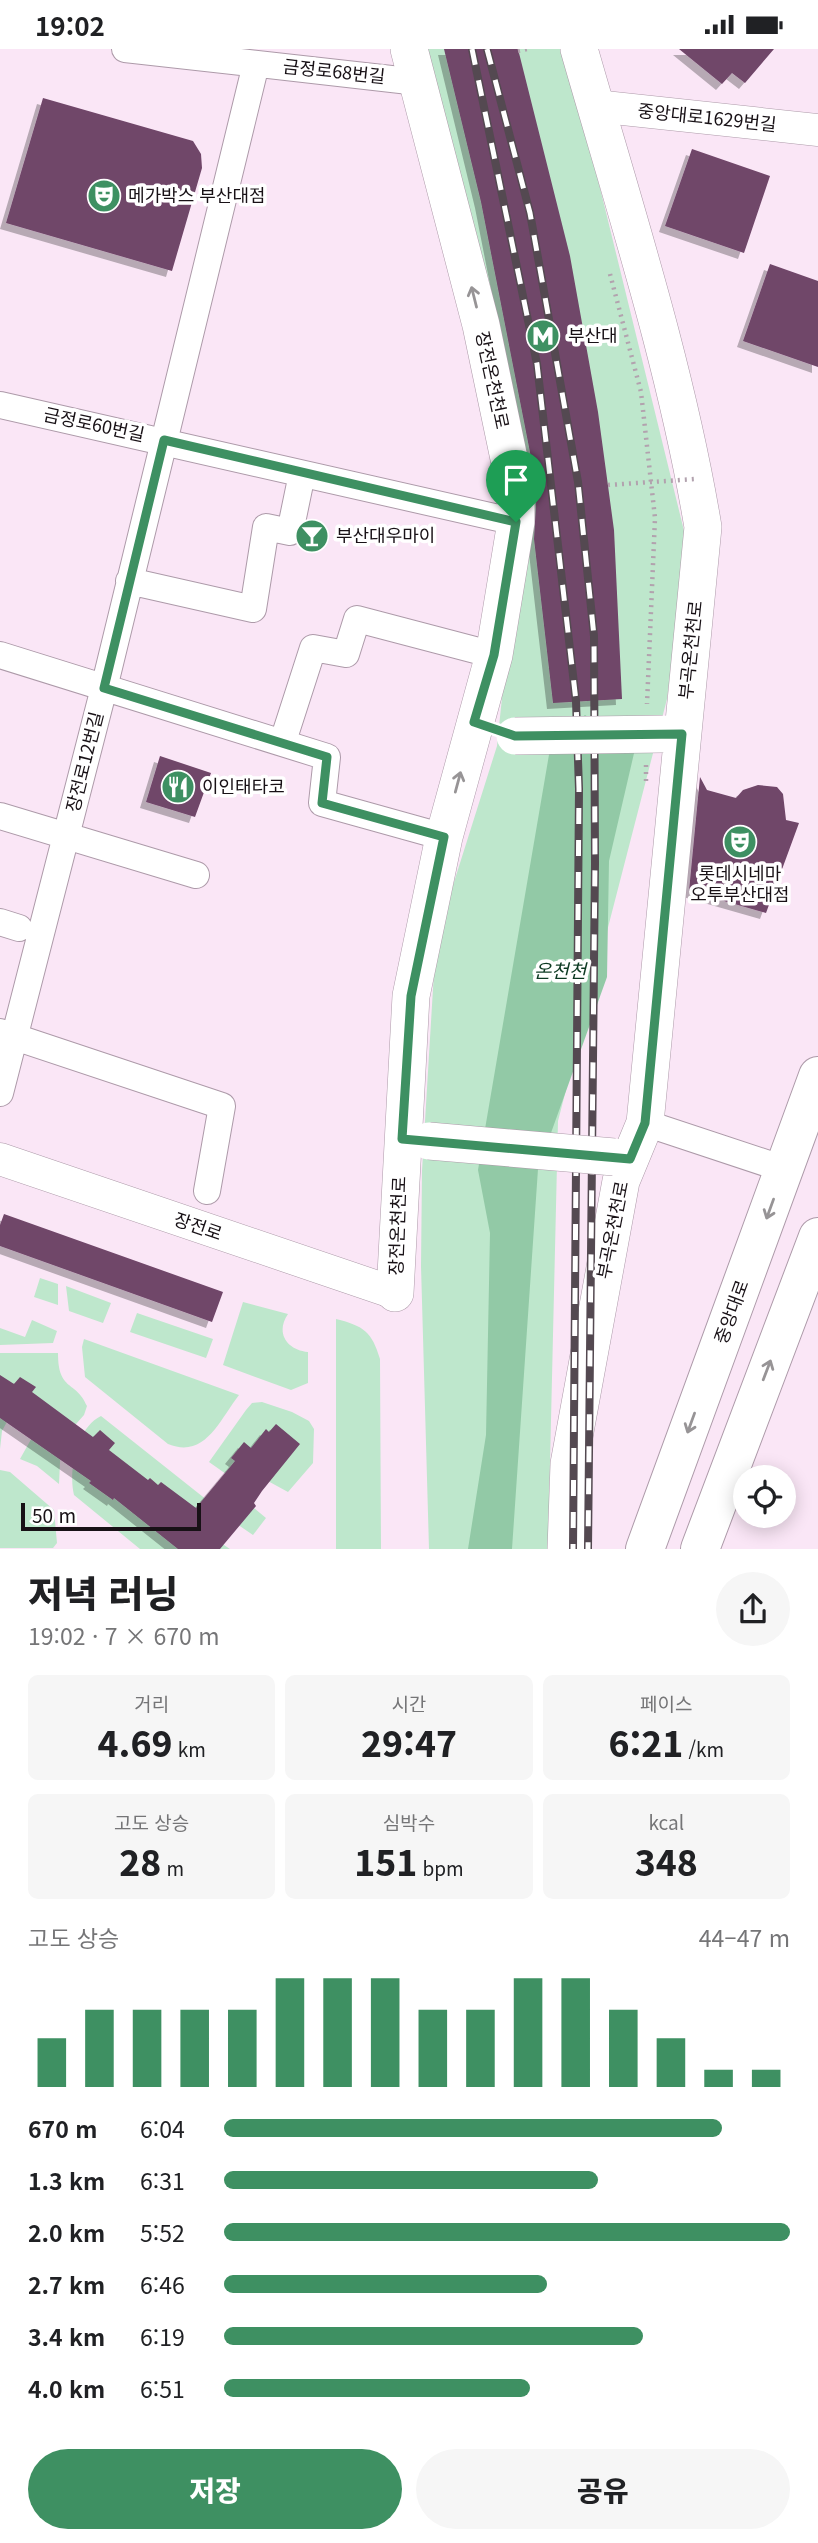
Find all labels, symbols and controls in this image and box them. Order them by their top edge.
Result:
text: 19:02 [35,6,105,43]
street label: 금정로68번길 [282,52,387,88]
street label: 중앙대로1629번길 [637,96,778,136]
theatre icon: 메가박스 부산대점 [85,177,123,215]
place label: 메가박스 부산대점 [128,181,266,207]
one-way arrow [467,286,480,308]
metro station icon: 부산대 [524,317,562,355]
place label: 부산대 [568,321,618,347]
street label: 장전온천천로 [471,328,517,431]
street label: 금정로60번길 [41,400,147,446]
pin [486,450,546,522]
icon: arrive [497,461,535,499]
bar icon: 부산대우마이 [293,517,331,555]
place label: 부산대우마이 [336,521,435,547]
street label: 부곡온천천로 [671,599,707,701]
street label: 장전로12번길 [58,709,108,815]
restaurant icon: 이인태타코 [159,768,197,806]
one-way arrow [453,771,466,793]
place label: 이인태타코 [202,772,285,798]
theatre icon: 롯데시네마 오투부산대점 [721,823,759,861]
place label: 롯데시네마 오투부산대점 [690,859,790,906]
water label: 온천천 [534,956,588,983]
street label: 장전온천천로 [381,1176,411,1276]
street label: 부곡온천천로 [589,1178,633,1281]
one-way arrow [762,1198,775,1220]
street label: 장전로 [171,1205,226,1245]
street label: 중앙대로 [707,1276,754,1347]
one-way arrow [761,1360,774,1382]
one-way arrow [684,1411,696,1433]
map controls [733,1465,796,1528]
button: locate [733,1465,796,1528]
scale bar [21,1500,201,1532]
text: 50 m [32,1501,76,1528]
text: 저녁 러닝 [28,1564,178,1619]
button: share [716,1572,790,1646]
text: 19:02 · 7 × 670 m [28,1618,219,1652]
text: 거리 [134,1689,169,1716]
text: 시간 [392,1689,426,1716]
text: 페이스 [640,1689,693,1716]
text: 4.69 [98,1716,172,1767]
text: 29:47 [361,1716,457,1767]
text: 6:21 [608,1716,683,1767]
text: km [172,1735,206,1762]
text: /km [683,1735,724,1762]
text: 고도 상승 [114,1808,189,1835]
text: 심박수 [383,1808,435,1835]
text: kcal [649,1808,684,1835]
text: 28 [119,1835,161,1886]
text: 151 [354,1835,417,1886]
text: 348 [635,1835,698,1886]
text: m [161,1854,184,1881]
text: bpm [417,1854,464,1881]
text: 고도 상승 [28,1920,119,1954]
text: 44–47 m [699,1920,790,1954]
text: 670 m [28,2111,97,2145]
text: 6:04 [140,2111,185,2145]
text: 1.3 km [28,2163,105,2197]
text: 6:31 [140,2163,185,2197]
text: 2.0 km [28,2215,105,2249]
text: 5:52 [140,2215,185,2249]
text: 2.7 km [28,2267,105,2301]
text: 6:46 [140,2267,185,2301]
text: 3.4 km [28,2319,105,2353]
text: 6:19 [140,2319,185,2353]
text: 4.0 km [28,2371,105,2405]
text: 6:51 [140,2371,185,2405]
button: 저장 [28,2449,402,2529]
button: 공유 [416,2449,790,2529]

